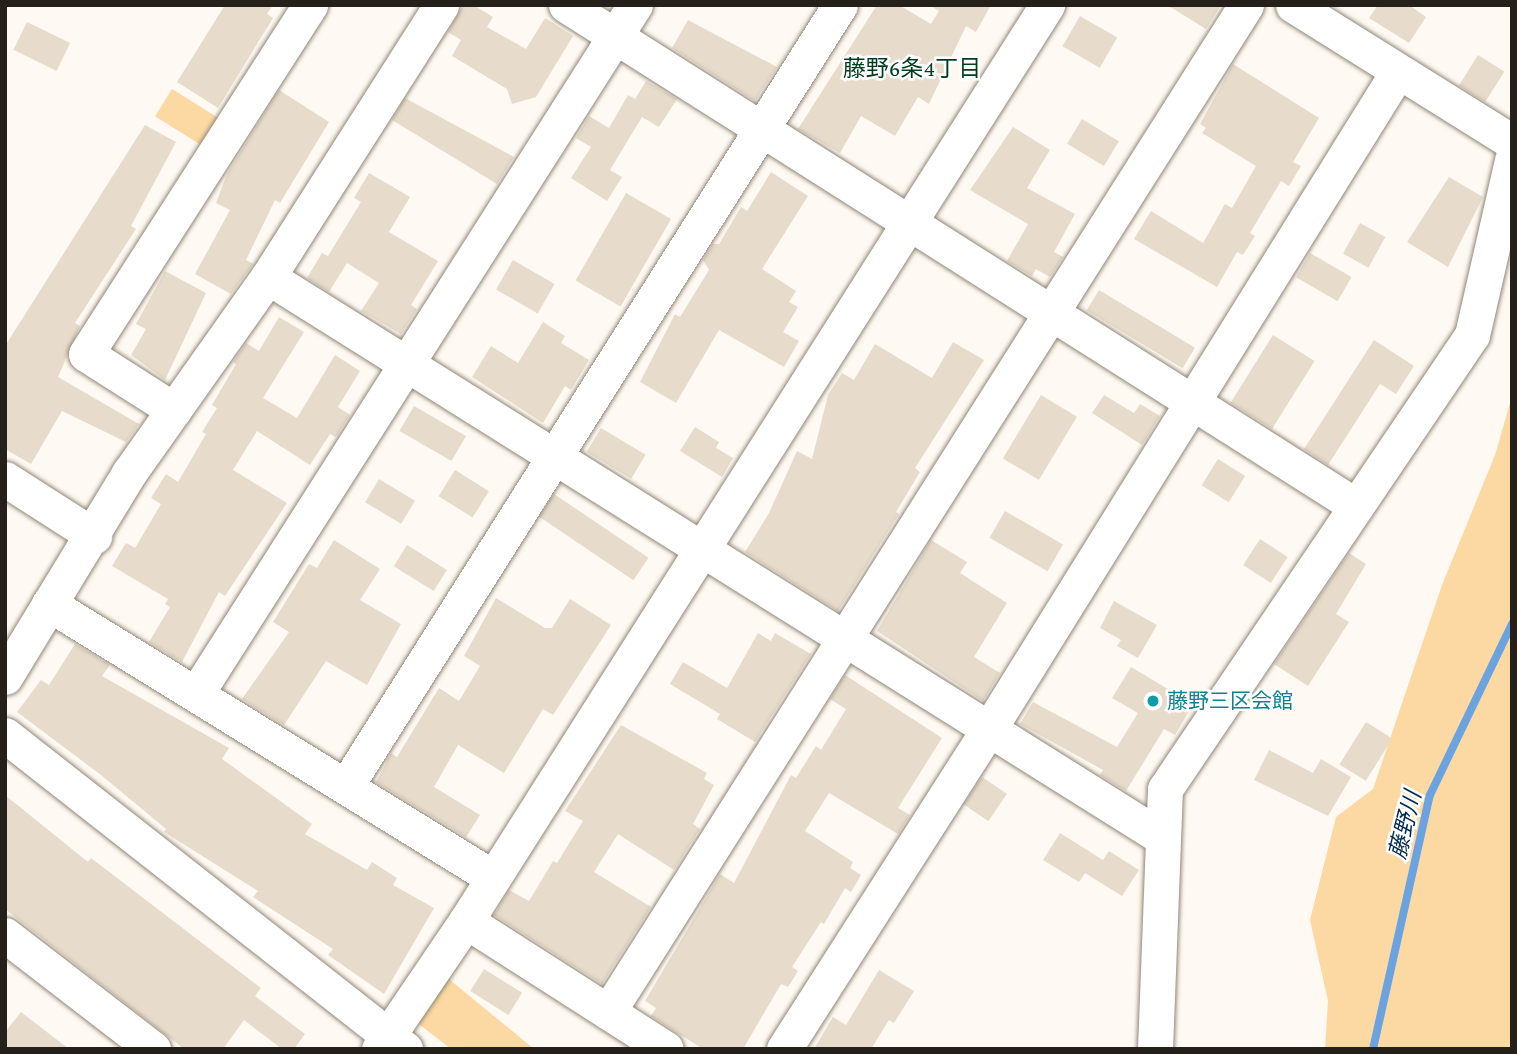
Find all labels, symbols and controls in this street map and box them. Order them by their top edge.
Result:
district label: 藤野6条4丁目 [843,54,981,82]
place label: 藤野三区会館 [1167,688,1293,714]
marker: 藤野三区会館 [1145,693,1161,709]
water label: 藤野川 [1383,788,1427,862]

